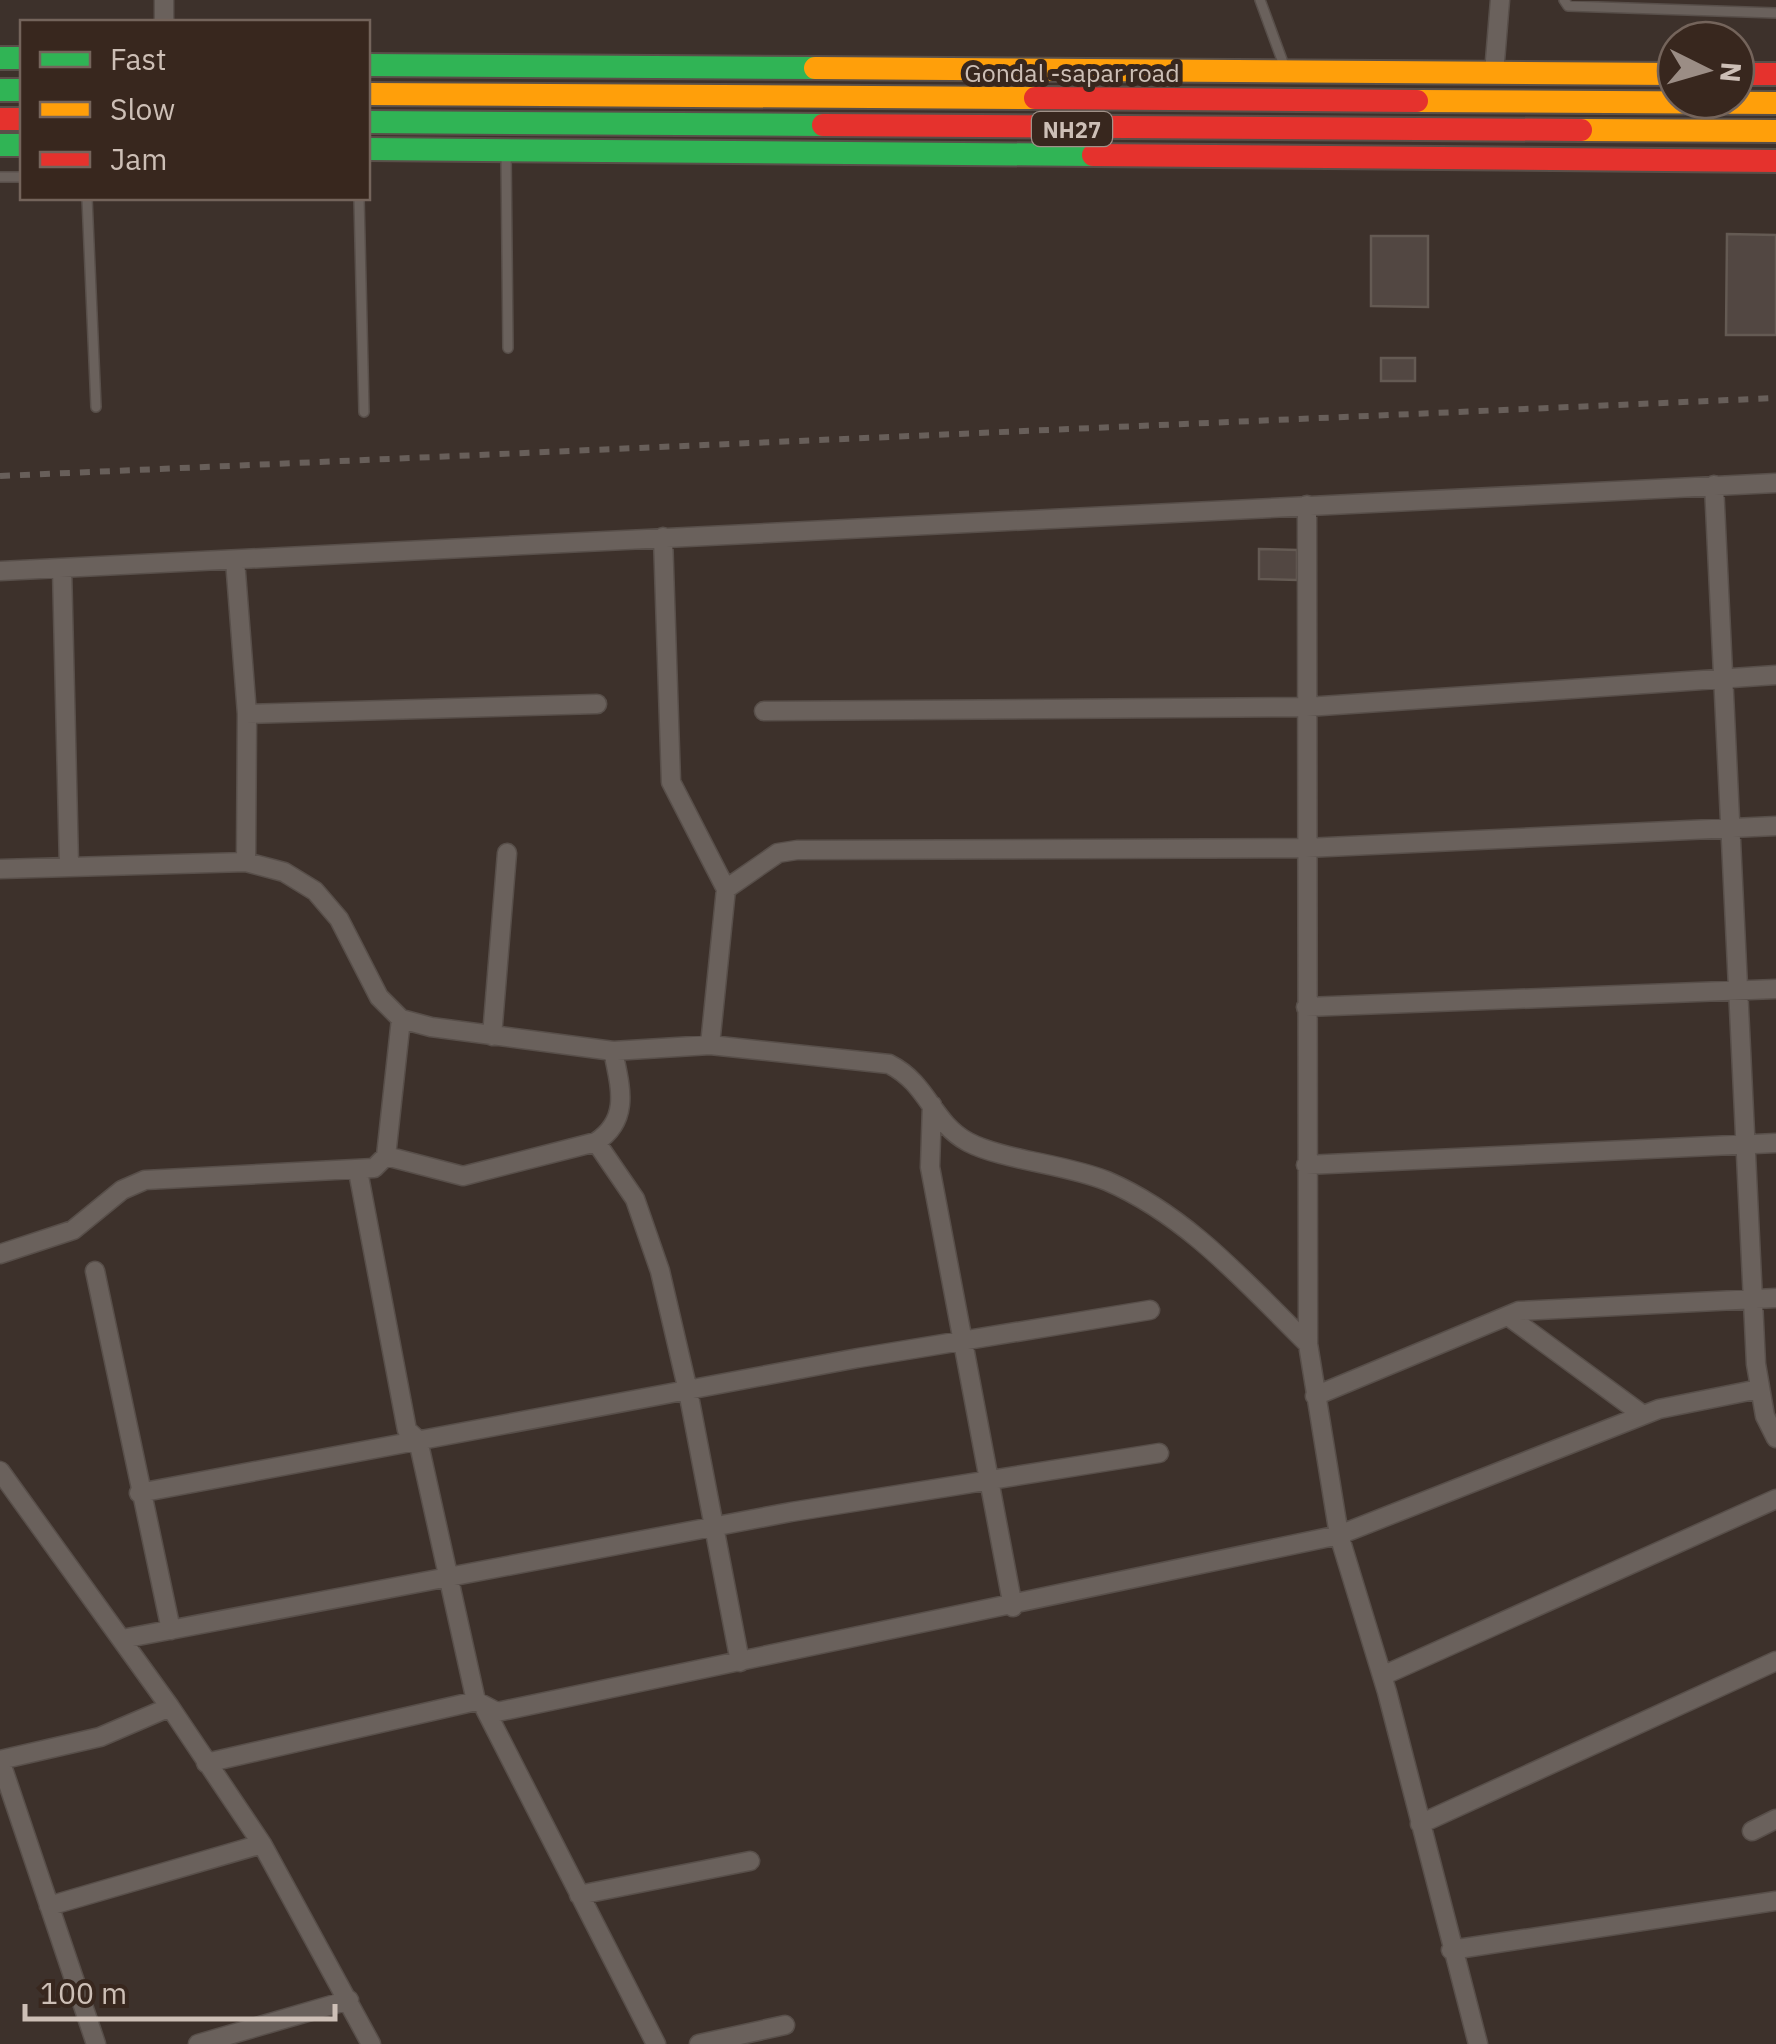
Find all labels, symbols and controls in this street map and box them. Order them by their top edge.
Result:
legend [20,20,370,200]
north arrow [1656,20,1756,120]
text: Fast [110,39,167,78]
street label: Gondal -sapar road [964,56,1180,89]
text: N [1712,61,1751,84]
text: Slow [110,89,175,128]
road number: NH27 [1032,112,1112,146]
text: Jam [110,139,168,178]
scale bar [25,1959,335,2021]
text: 100 m [40,1973,127,2012]

